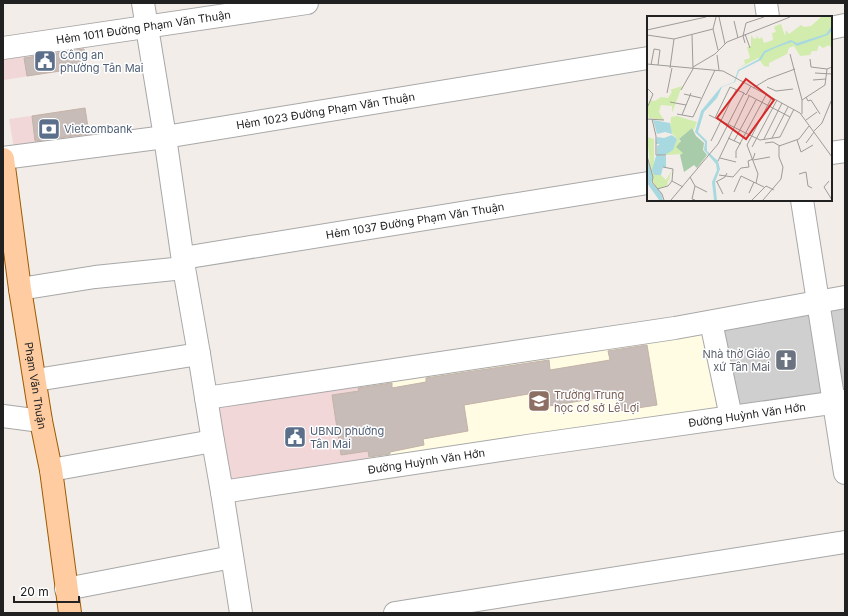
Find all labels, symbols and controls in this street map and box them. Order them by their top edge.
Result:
street label: Hẻm 1011 Đường Phạm Văn Thuận [55,7,232,47]
inset map [647,16,832,201]
public building icon: Công an phường Tân Mai [32,48,58,74]
place label: Công an phường Tân Mai [60,48,143,75]
street label: Hẻm 1023 Đường Phạm Văn Thuận [235,89,416,132]
bank icon: Vietcombank [36,116,62,142]
place label: Vietcombank [64,122,132,136]
street label: Hẻm 1037 Đường Phạm Văn Thuận [325,199,505,242]
street label: Phạm Văn Thuận [22,341,50,431]
place label: Nhà thờ Giáo xứ Tân Mai [703,347,770,374]
church icon: Nhà thờ Giáo xứ Tân Mai [773,347,799,373]
school or university icon: Trường Trung học cơ sở Lê Lợi [526,388,552,414]
place label: Trường Trung học cơ sở Lê Lợi [554,388,639,415]
street label: Đường Huỳnh Văn Hớn [687,400,807,430]
public building icon: UBND phường Tân Mai [282,424,308,450]
place label: UBND phường Tân Mai [310,424,384,451]
street label: Đường Huỳnh Văn Hớn [367,445,486,477]
scale bar [14,578,79,604]
text: 20 m [20,584,49,599]

